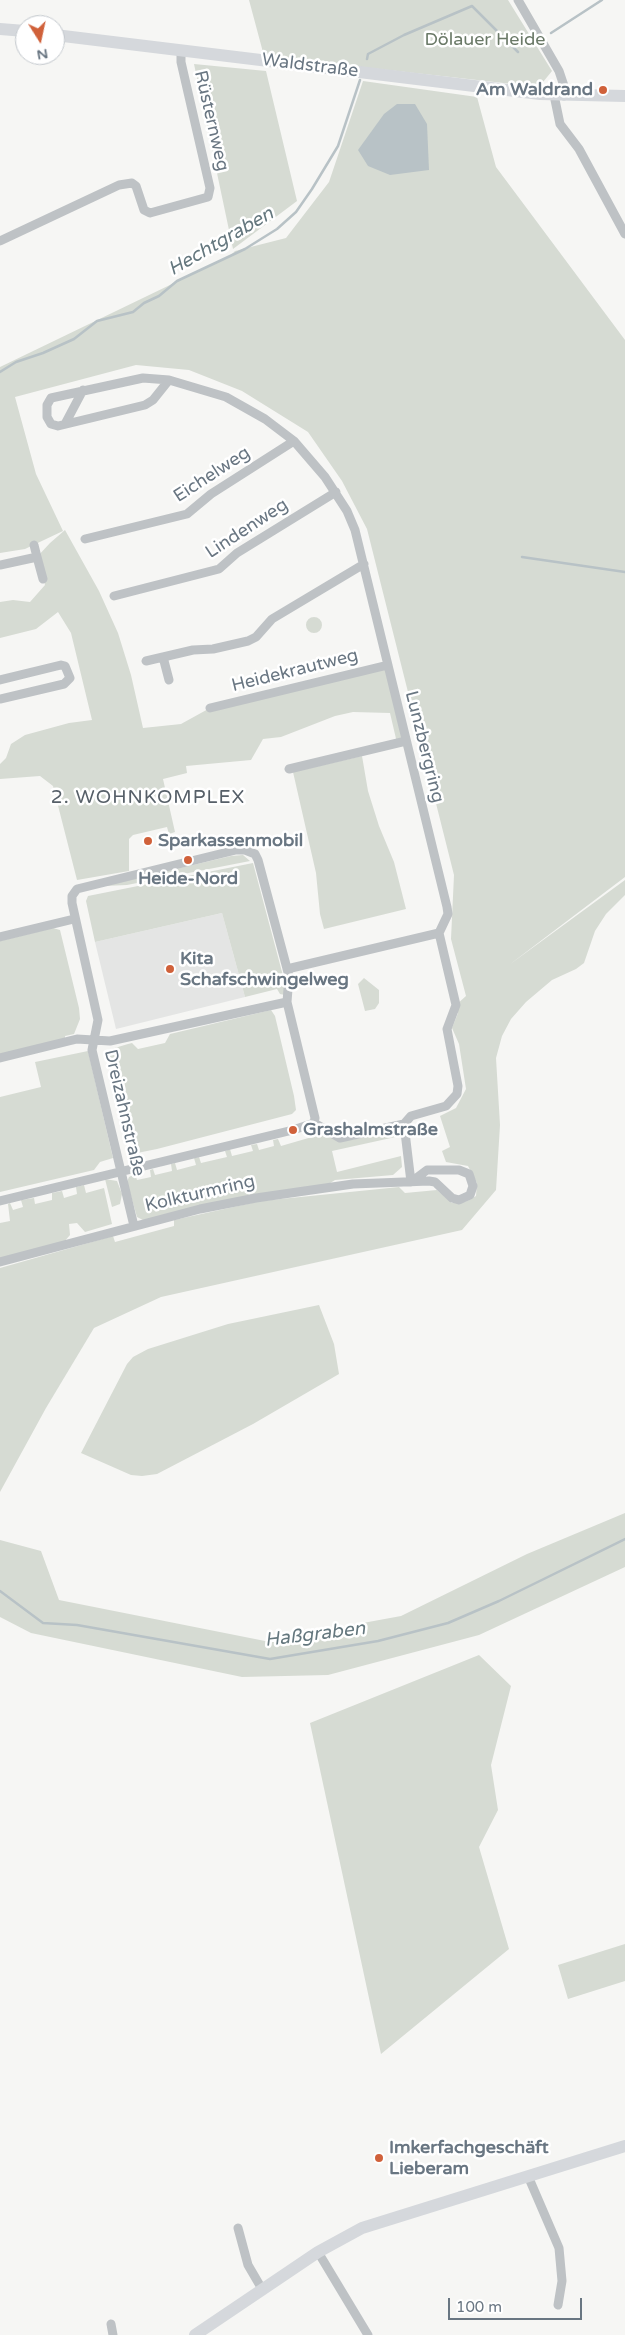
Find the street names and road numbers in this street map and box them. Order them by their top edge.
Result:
street label: Waldstraße [261,49,359,83]
street label: Rüsternweg [189,69,233,173]
street label: Eichelweg [170,442,254,508]
street label: Lindenweg [202,494,292,564]
street label: Heidekrautweg [229,645,361,697]
street label: Lunzbergring [400,689,448,805]
street label: Dreizahnstraße [99,1048,149,1178]
street label: Kolkturmring [143,1171,257,1217]

